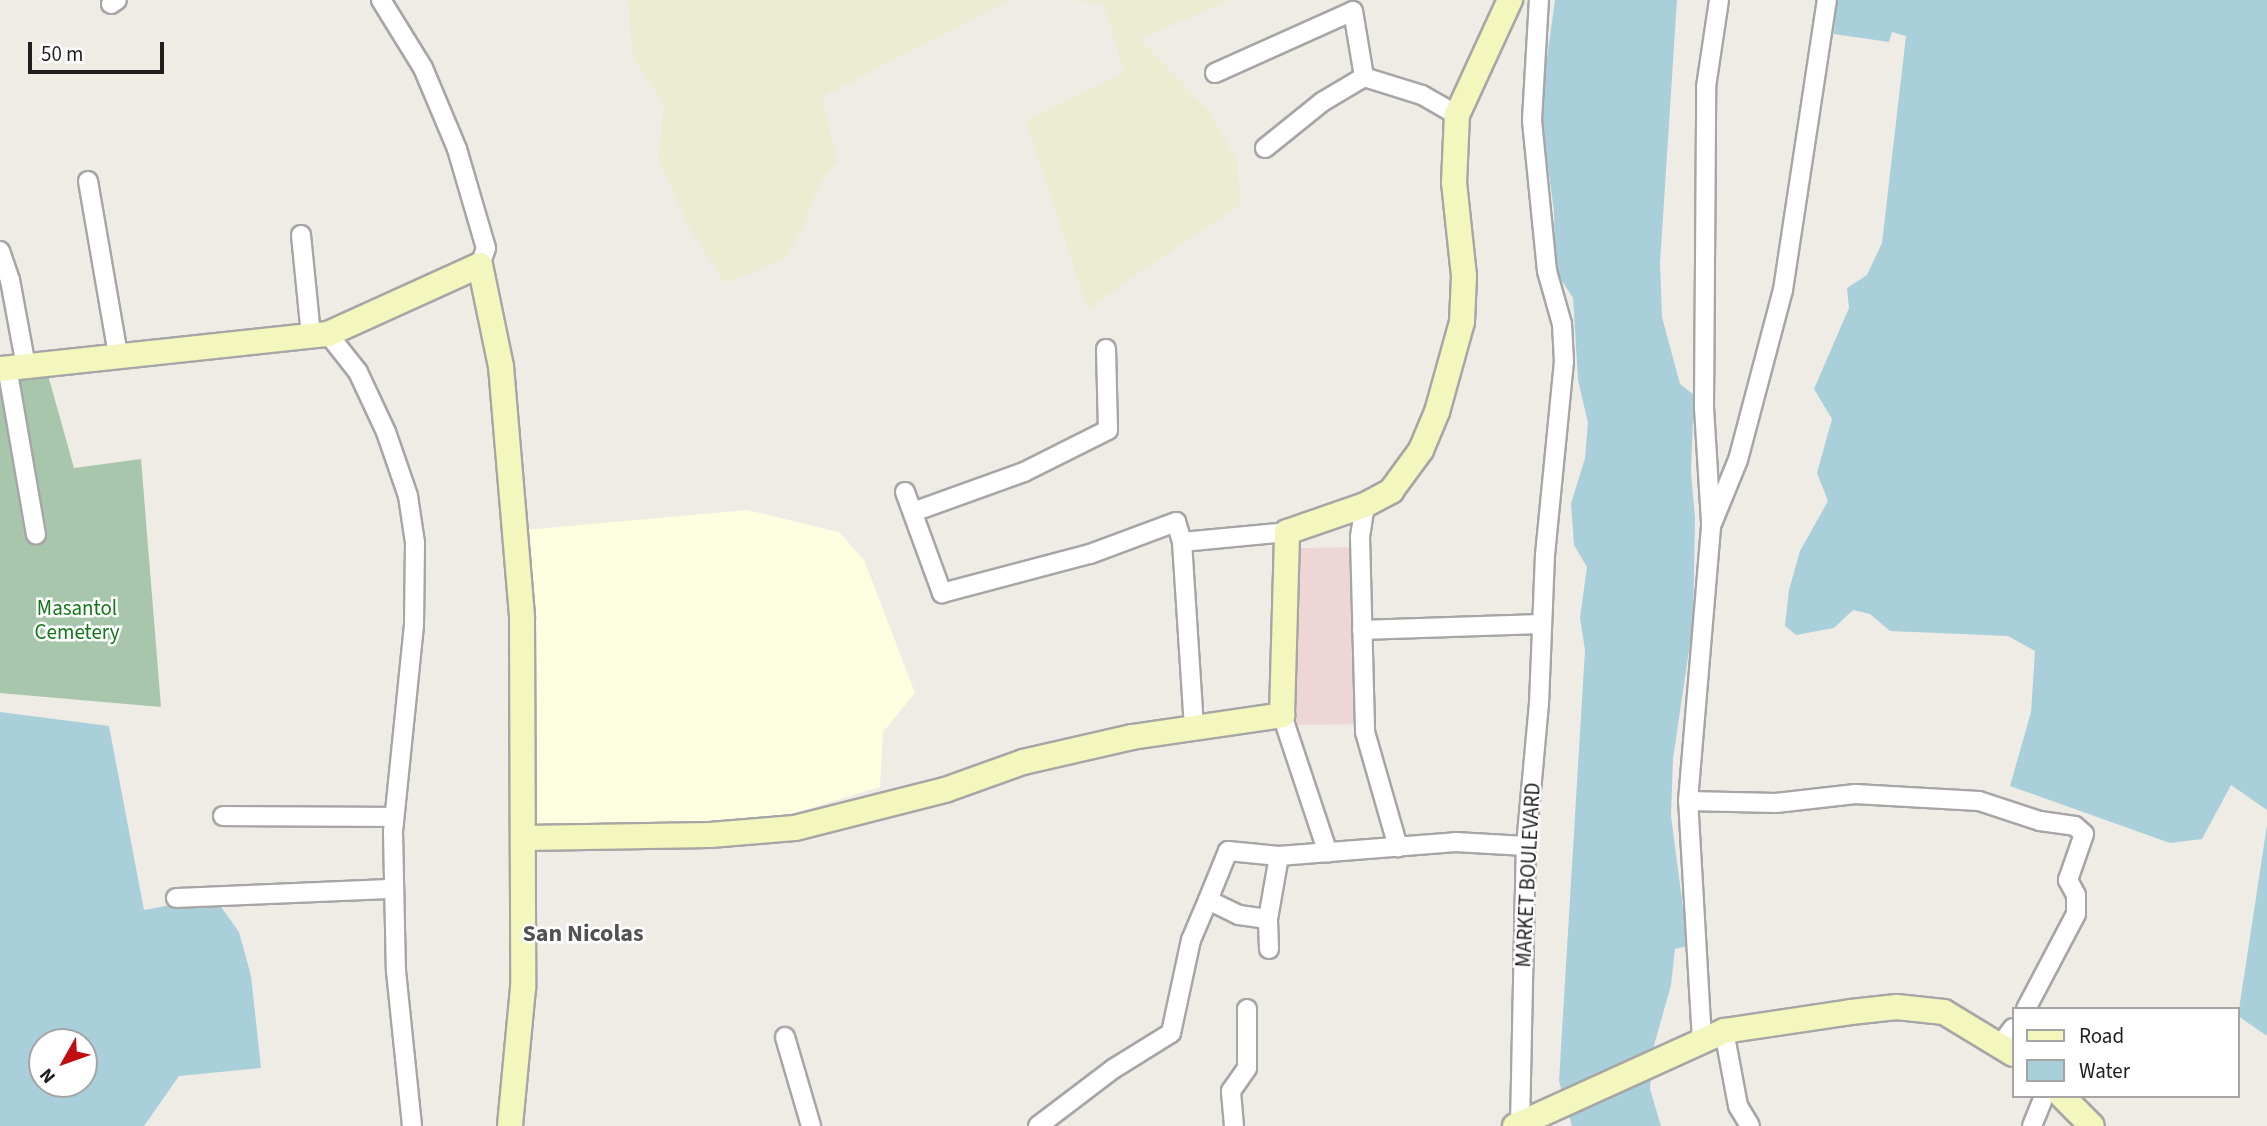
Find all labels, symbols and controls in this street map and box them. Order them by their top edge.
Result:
scale bar [32,28,168,72]
text: 50 m [41,39,83,69]
park label: Masantol Cemetery [35,595,119,645]
street label: MARKET BOULEVARD [1511,782,1545,968]
district label: San Nicolas [522,920,644,948]
legend [2011,1007,2239,1098]
text: Road [2079,1021,2124,1051]
north arrow [28,1028,98,1098]
text: Water [2079,1056,2130,1086]
text: N [34,1062,62,1089]

